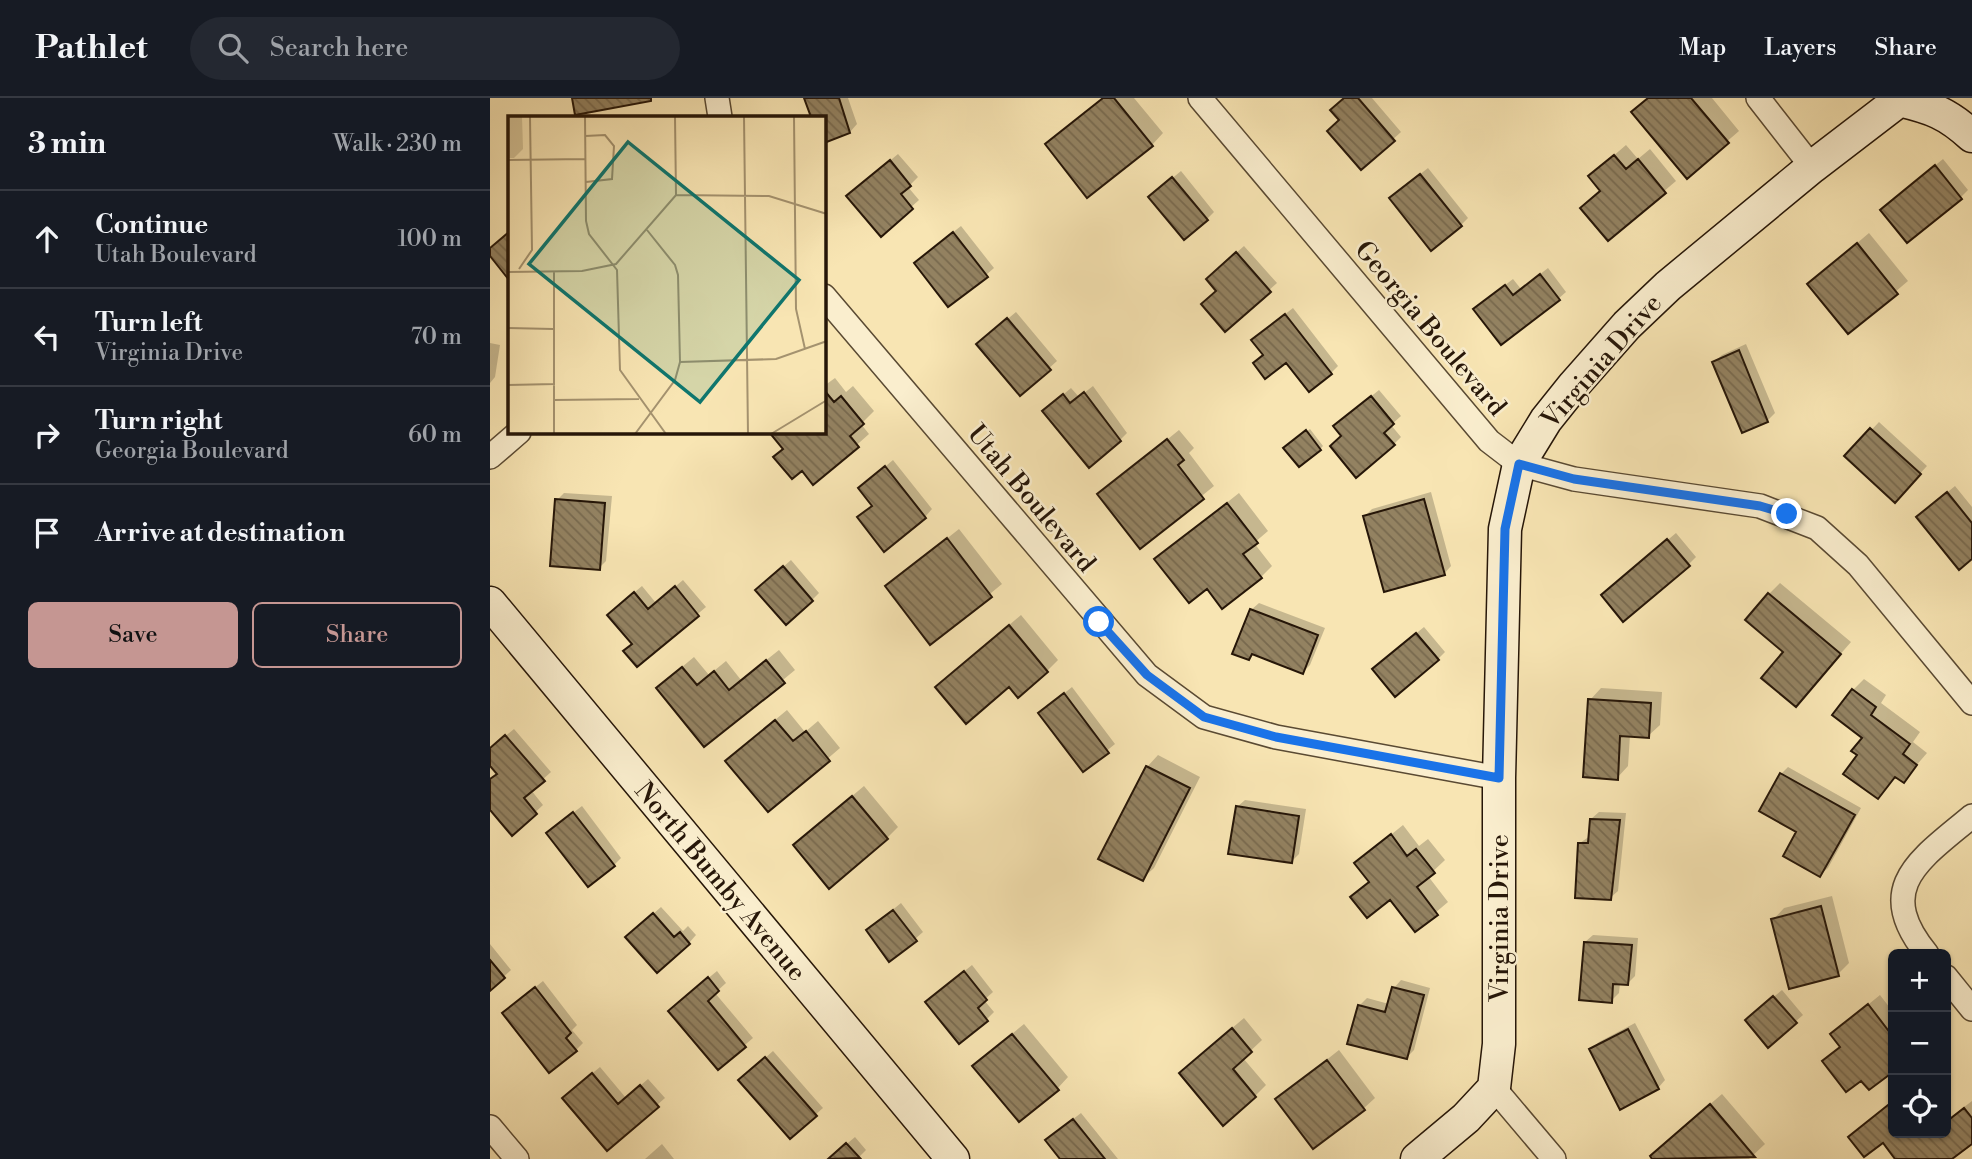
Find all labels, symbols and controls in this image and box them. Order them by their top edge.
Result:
search box [190,17,680,80]
text: Pathlet [35,28,148,69]
icon: search [214,29,252,67]
text: Search here [270,32,408,64]
text: Map [1679,33,1726,63]
text: Layers [1764,33,1836,63]
text: Share [1874,33,1937,63]
inset map [508,116,826,434]
text: 3 min [28,125,106,163]
text: Walk · 230 m [333,130,462,158]
text: Continue [95,209,208,241]
icon: ahead [28,220,66,258]
text: 100 m [397,225,462,253]
street label: Georgia Boulevard [1348,235,1513,423]
text: Utah Boulevard [95,241,257,269]
street label: Virginia Drive [1534,288,1669,436]
text: Turn left [95,307,203,339]
icon: left [28,318,66,356]
text: 70 m [411,323,462,351]
text: Virginia Drive [95,339,243,367]
text: Turn right [95,405,223,437]
icon: right [28,416,66,454]
street label: Utah Boulevard [960,418,1102,579]
text: 60 m [408,421,462,449]
text: Georgia Boulevard [95,437,288,465]
route end [1771,498,1802,529]
icon: arrive [28,514,66,552]
text: Arrive at destination [95,517,345,549]
button: Save [28,602,238,668]
button: Share [252,602,462,668]
route start [1083,606,1114,637]
street label: North Bumby Avenue [628,776,813,988]
street label: Virginia Drive [1484,834,1516,1003]
map controls [1888,949,1951,1138]
button: + [1888,949,1951,1012]
button: − [1888,1012,1951,1075]
button: locate [1888,1075,1951,1138]

